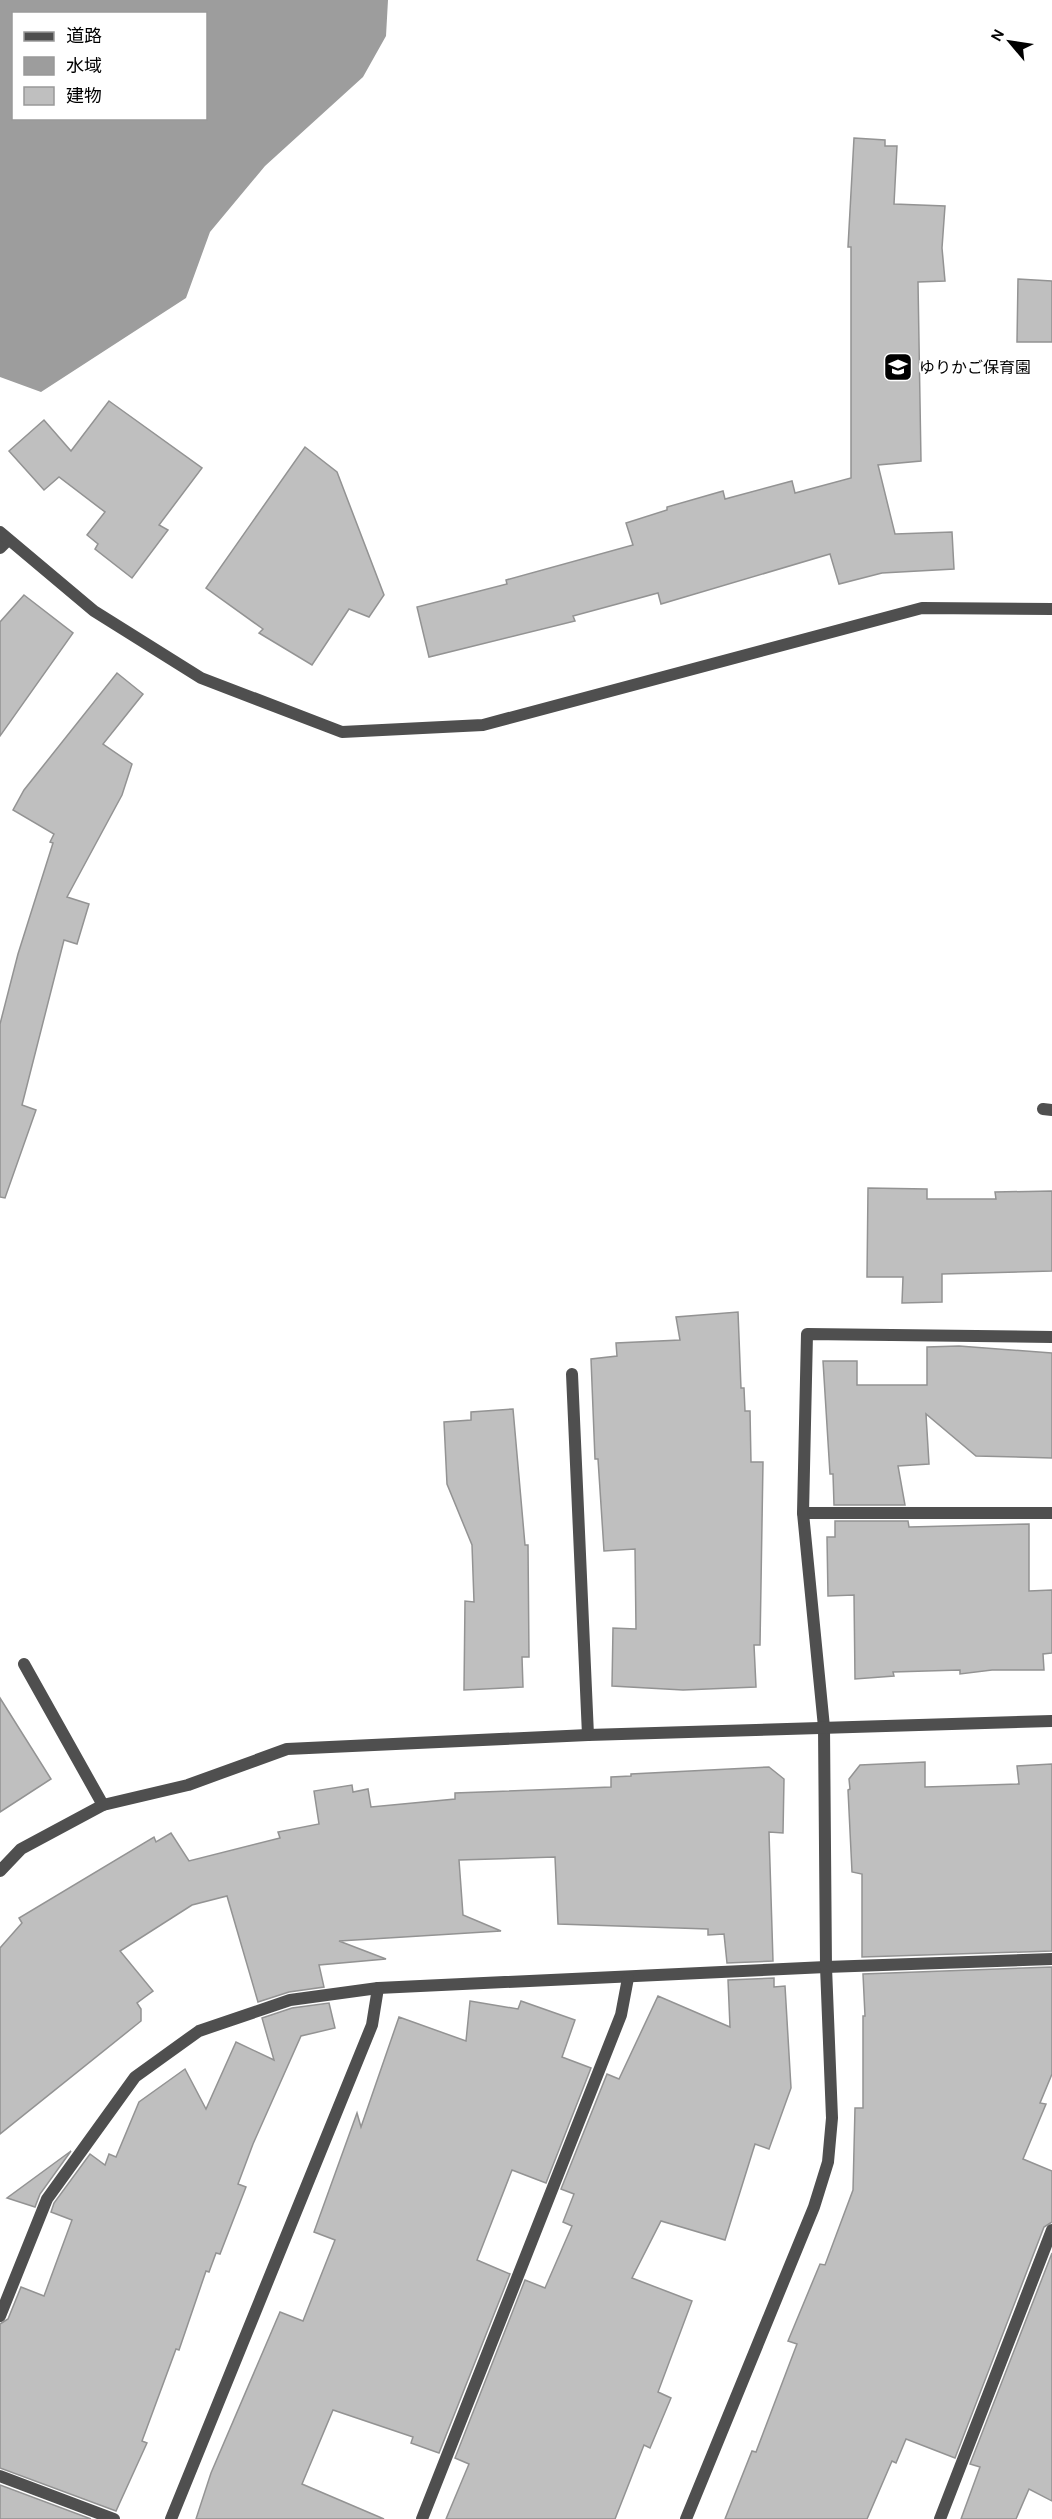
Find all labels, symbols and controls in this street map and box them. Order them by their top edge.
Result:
legend [12,12,207,120]
north arrow [980,12,1040,72]
text: 道路 [66,25,102,47]
text: N [986,25,1008,45]
text: 水域 [66,55,102,77]
text: 建物 [66,85,102,107]
school or university icon: ゆりかご保育園 [882,351,914,383]
place label: ゆりかご保育園 [919,358,1031,377]

